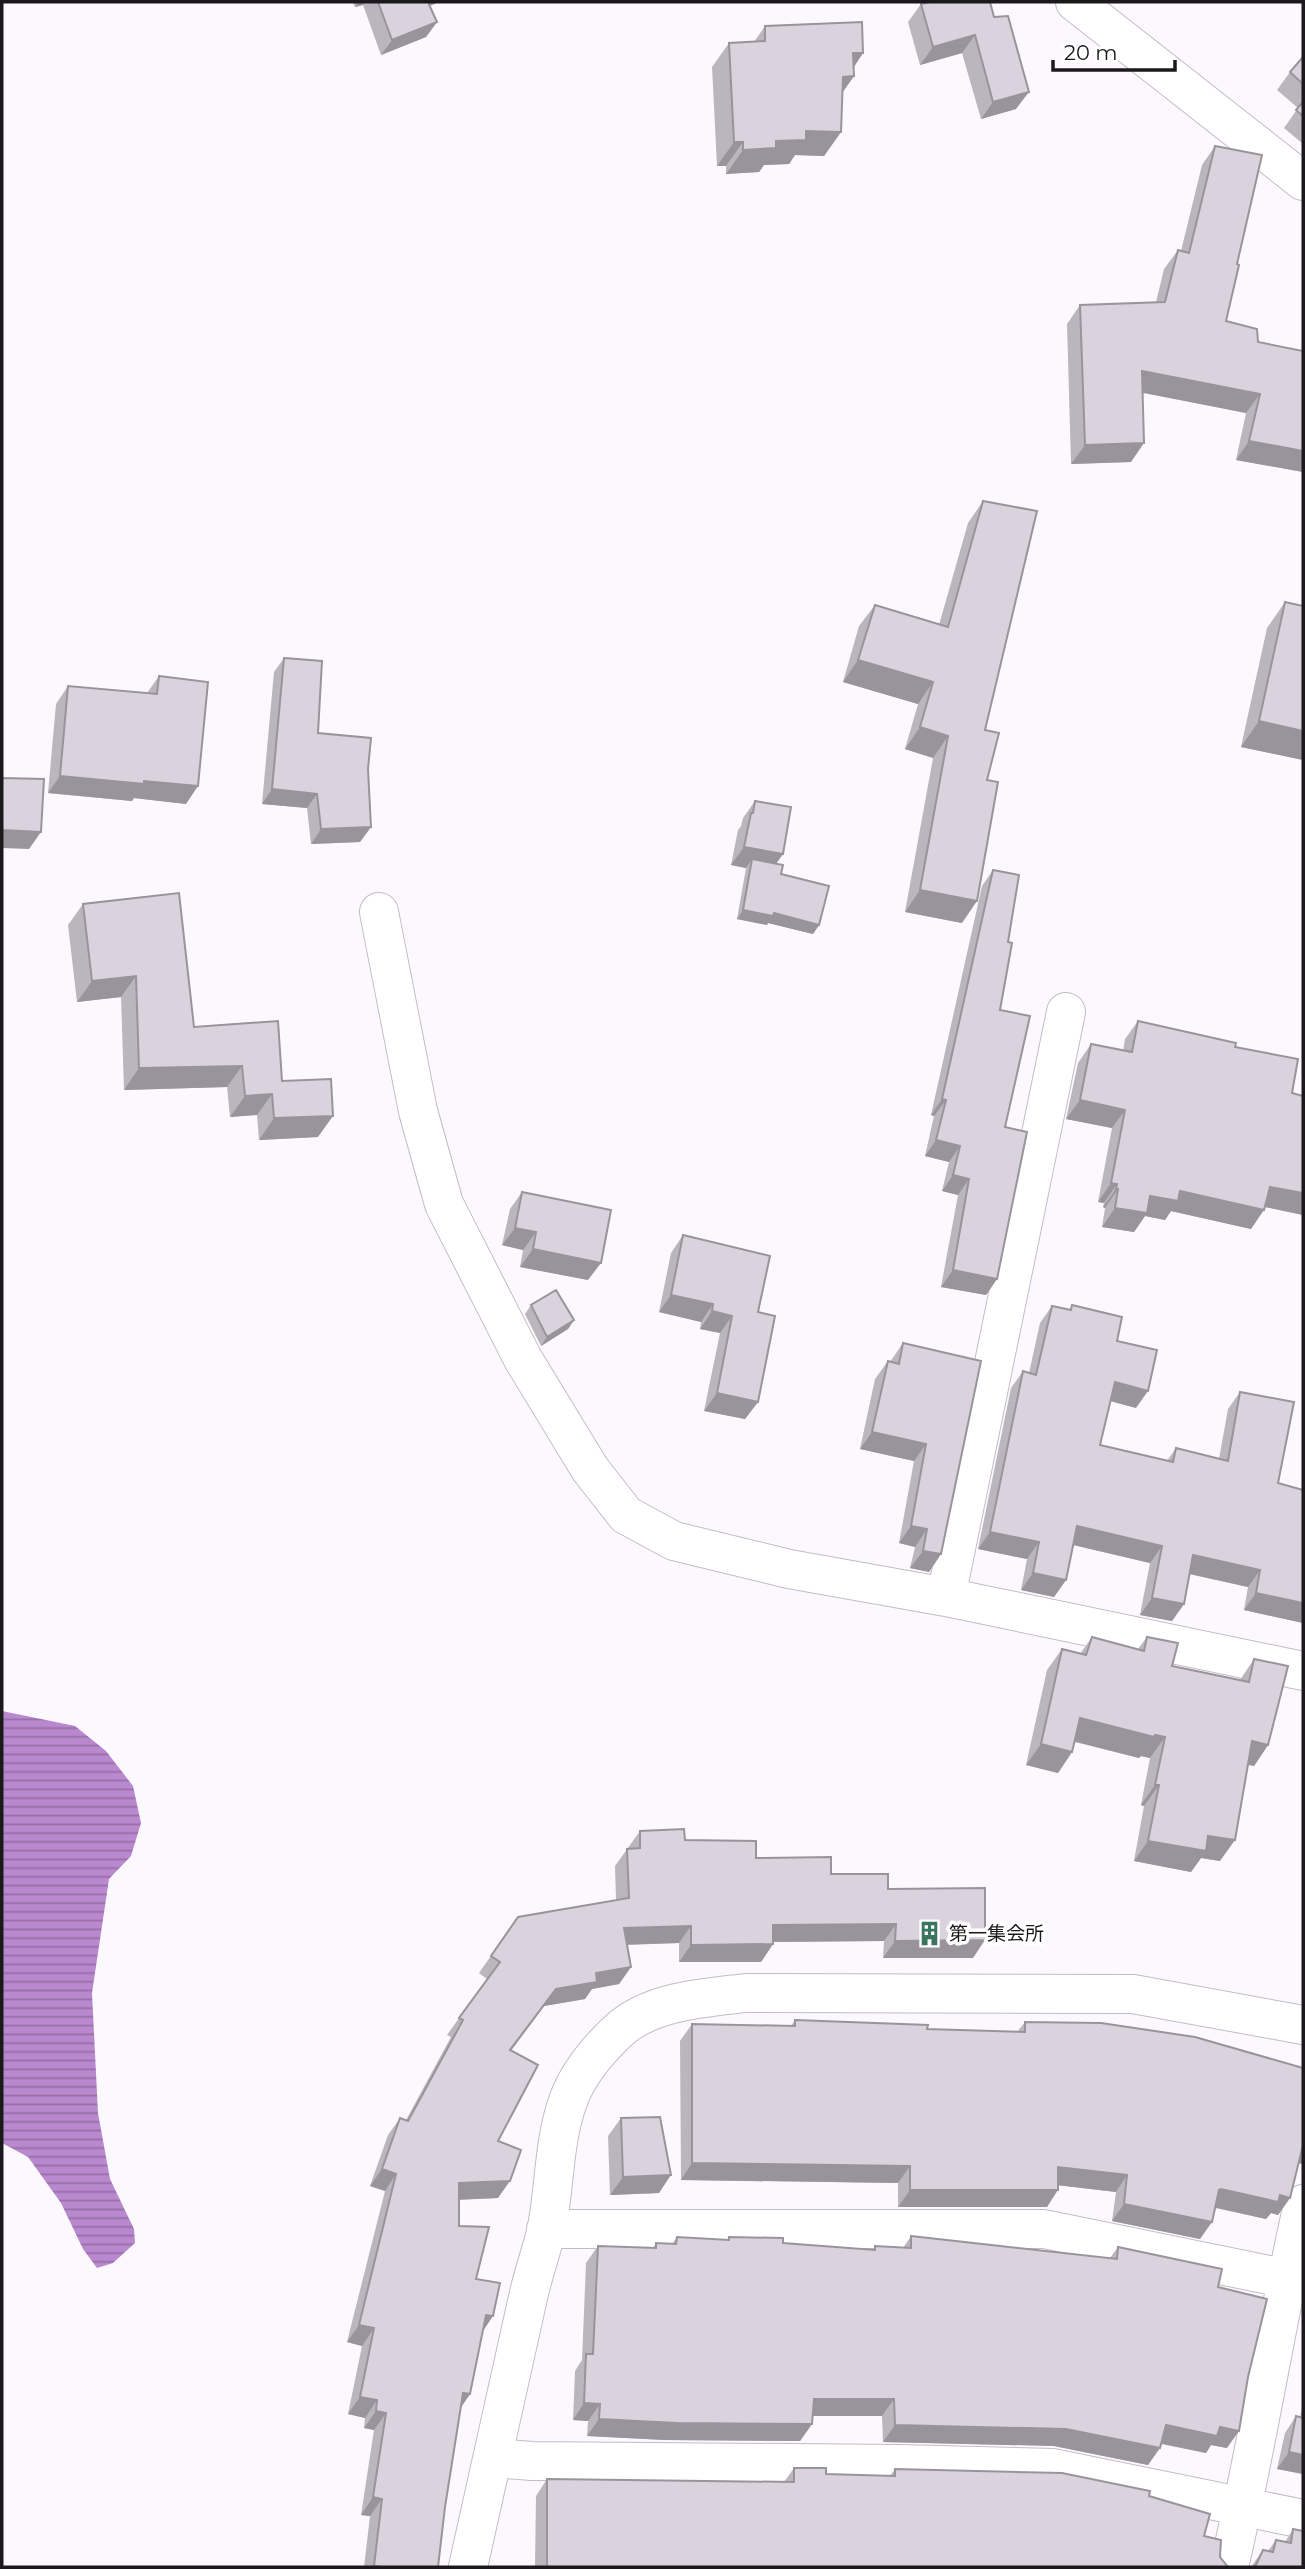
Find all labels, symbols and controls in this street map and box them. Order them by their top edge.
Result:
scale bar [1053,28,1176,72]
text: 20 m [1064,40,1118,65]
building icon: 第一集会所 [915,1919,943,1947]
place label: 第一集会所 [949,1922,1044,1945]

